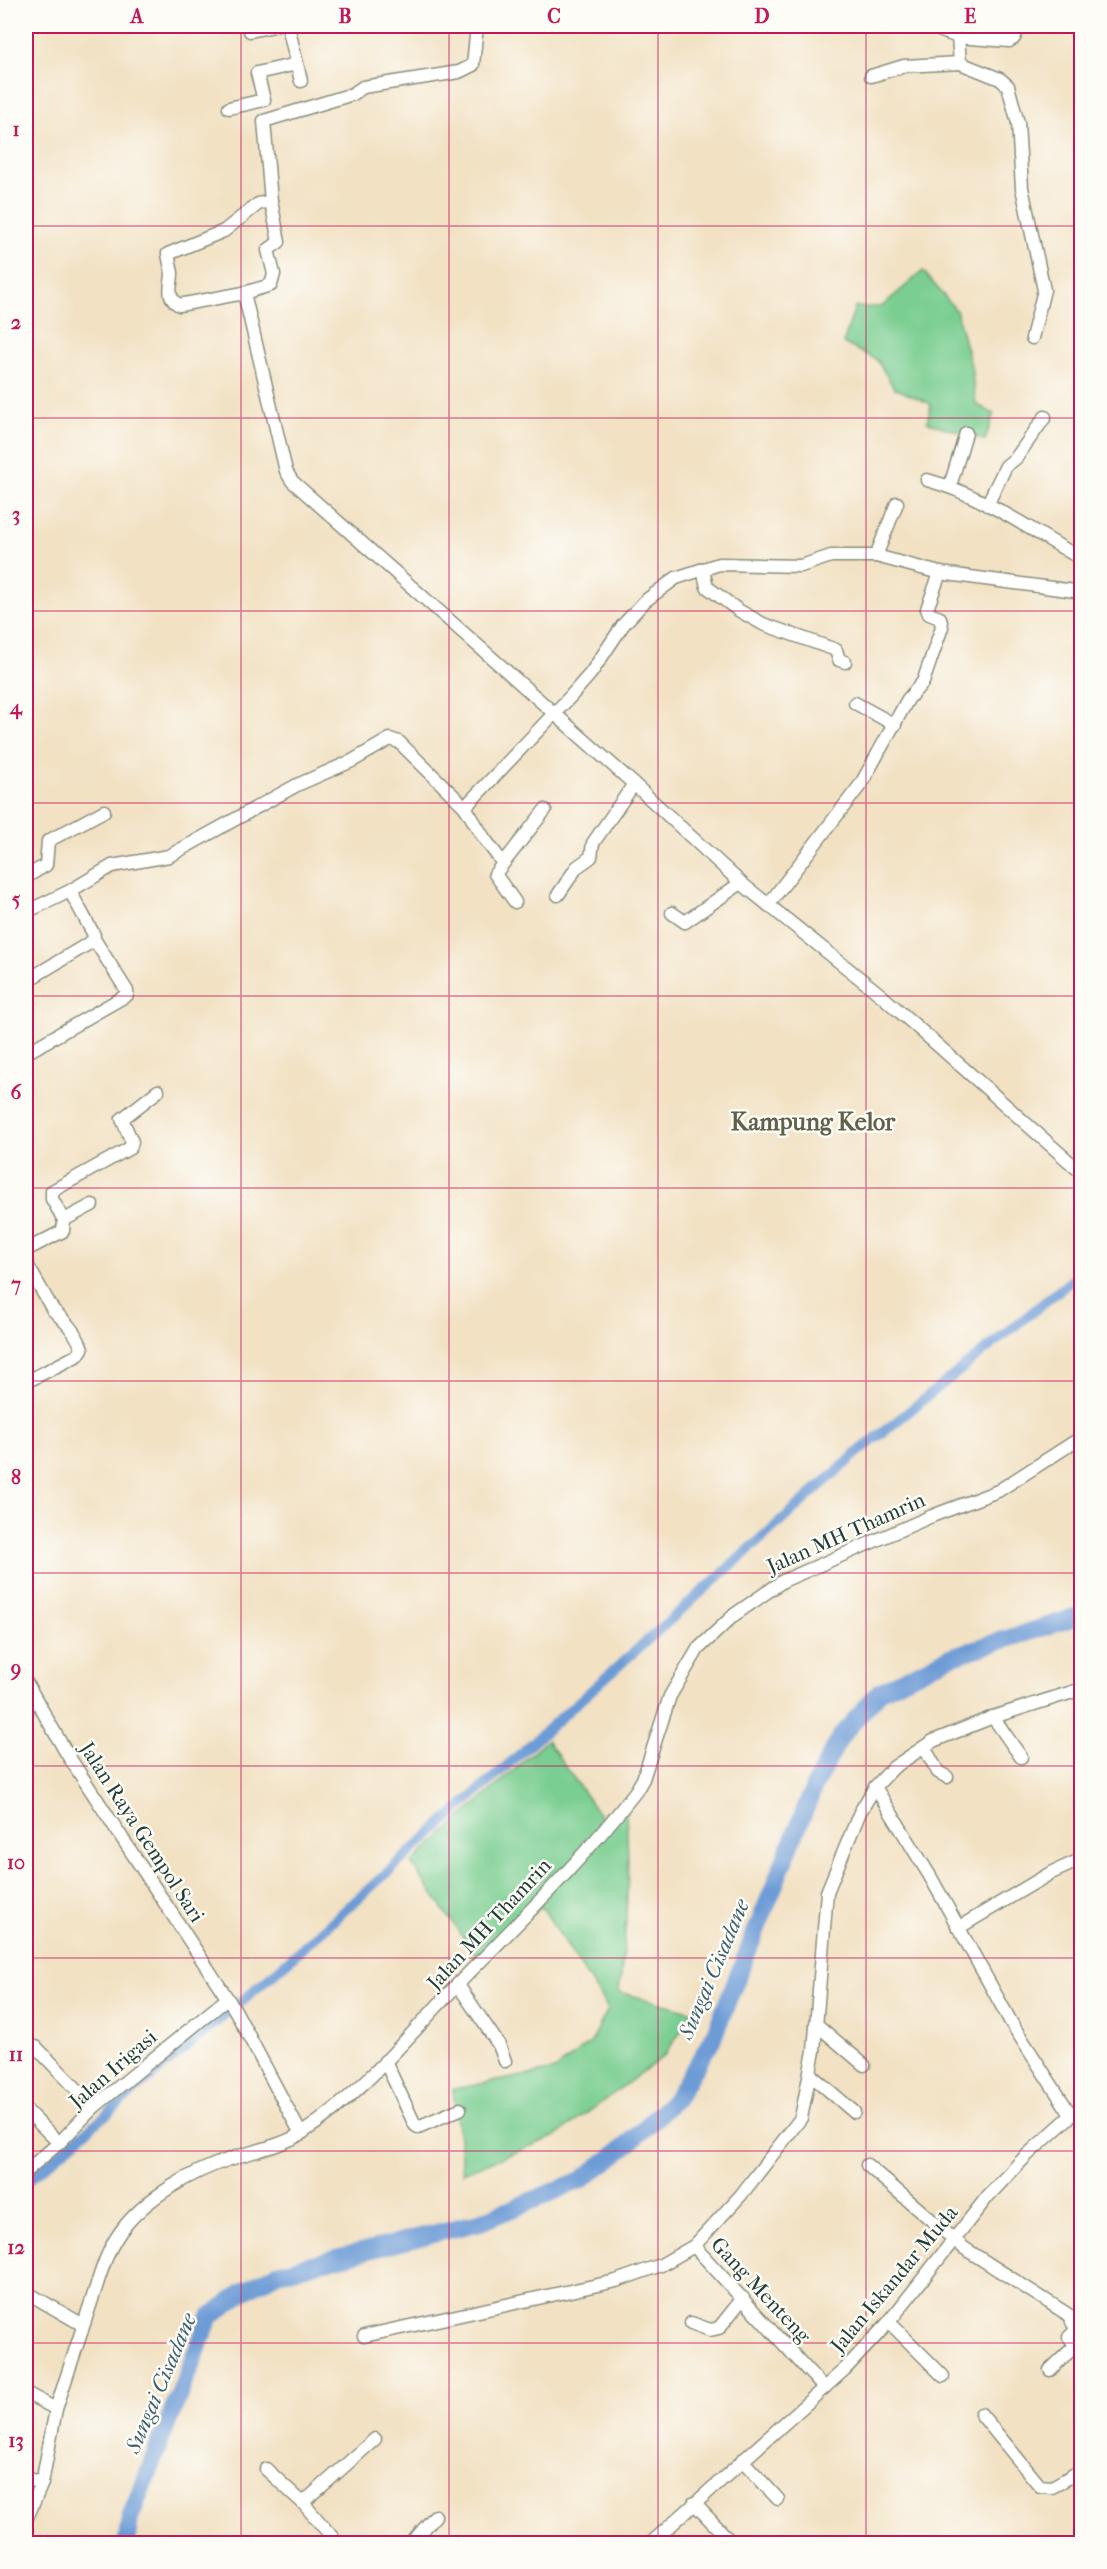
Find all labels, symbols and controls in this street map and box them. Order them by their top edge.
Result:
text: A [129,5,145,28]
text: B [338,5,352,28]
text: C [547,5,561,28]
text: D [754,5,770,28]
text: E [964,5,976,28]
text: 1 [12,118,20,141]
text: 2 [11,311,21,334]
text: 3 [12,503,20,526]
text: 4 [9,696,23,720]
text: 5 [12,888,21,911]
text: 6 [11,1081,23,1104]
district label: Kampung Kelor [731,1108,896,1136]
text: 7 [10,1273,21,1296]
text: 8 [11,1466,21,1489]
street label: Jalan MH Thamrin [761,1487,929,1579]
text: 9 [10,1658,21,1681]
street label: Jalan Raya Gempol Sari [74,1736,209,1927]
text: 10 [7,1851,25,1874]
street label: Jalan MH Thamrin [421,1853,556,1996]
water label: Sungai Cisadane [672,1894,756,2044]
street label: Jalan Irigasi [63,2025,161,2115]
text: 11 [9,2043,23,2066]
street label: Jalan Iskandar Muda [824,2200,963,2359]
street label: Gang Menteng [706,2232,816,2348]
text: 12 [7,2236,25,2259]
water label: Sungai Cisadane [119,2308,203,2458]
text: 13 [8,2429,24,2452]

